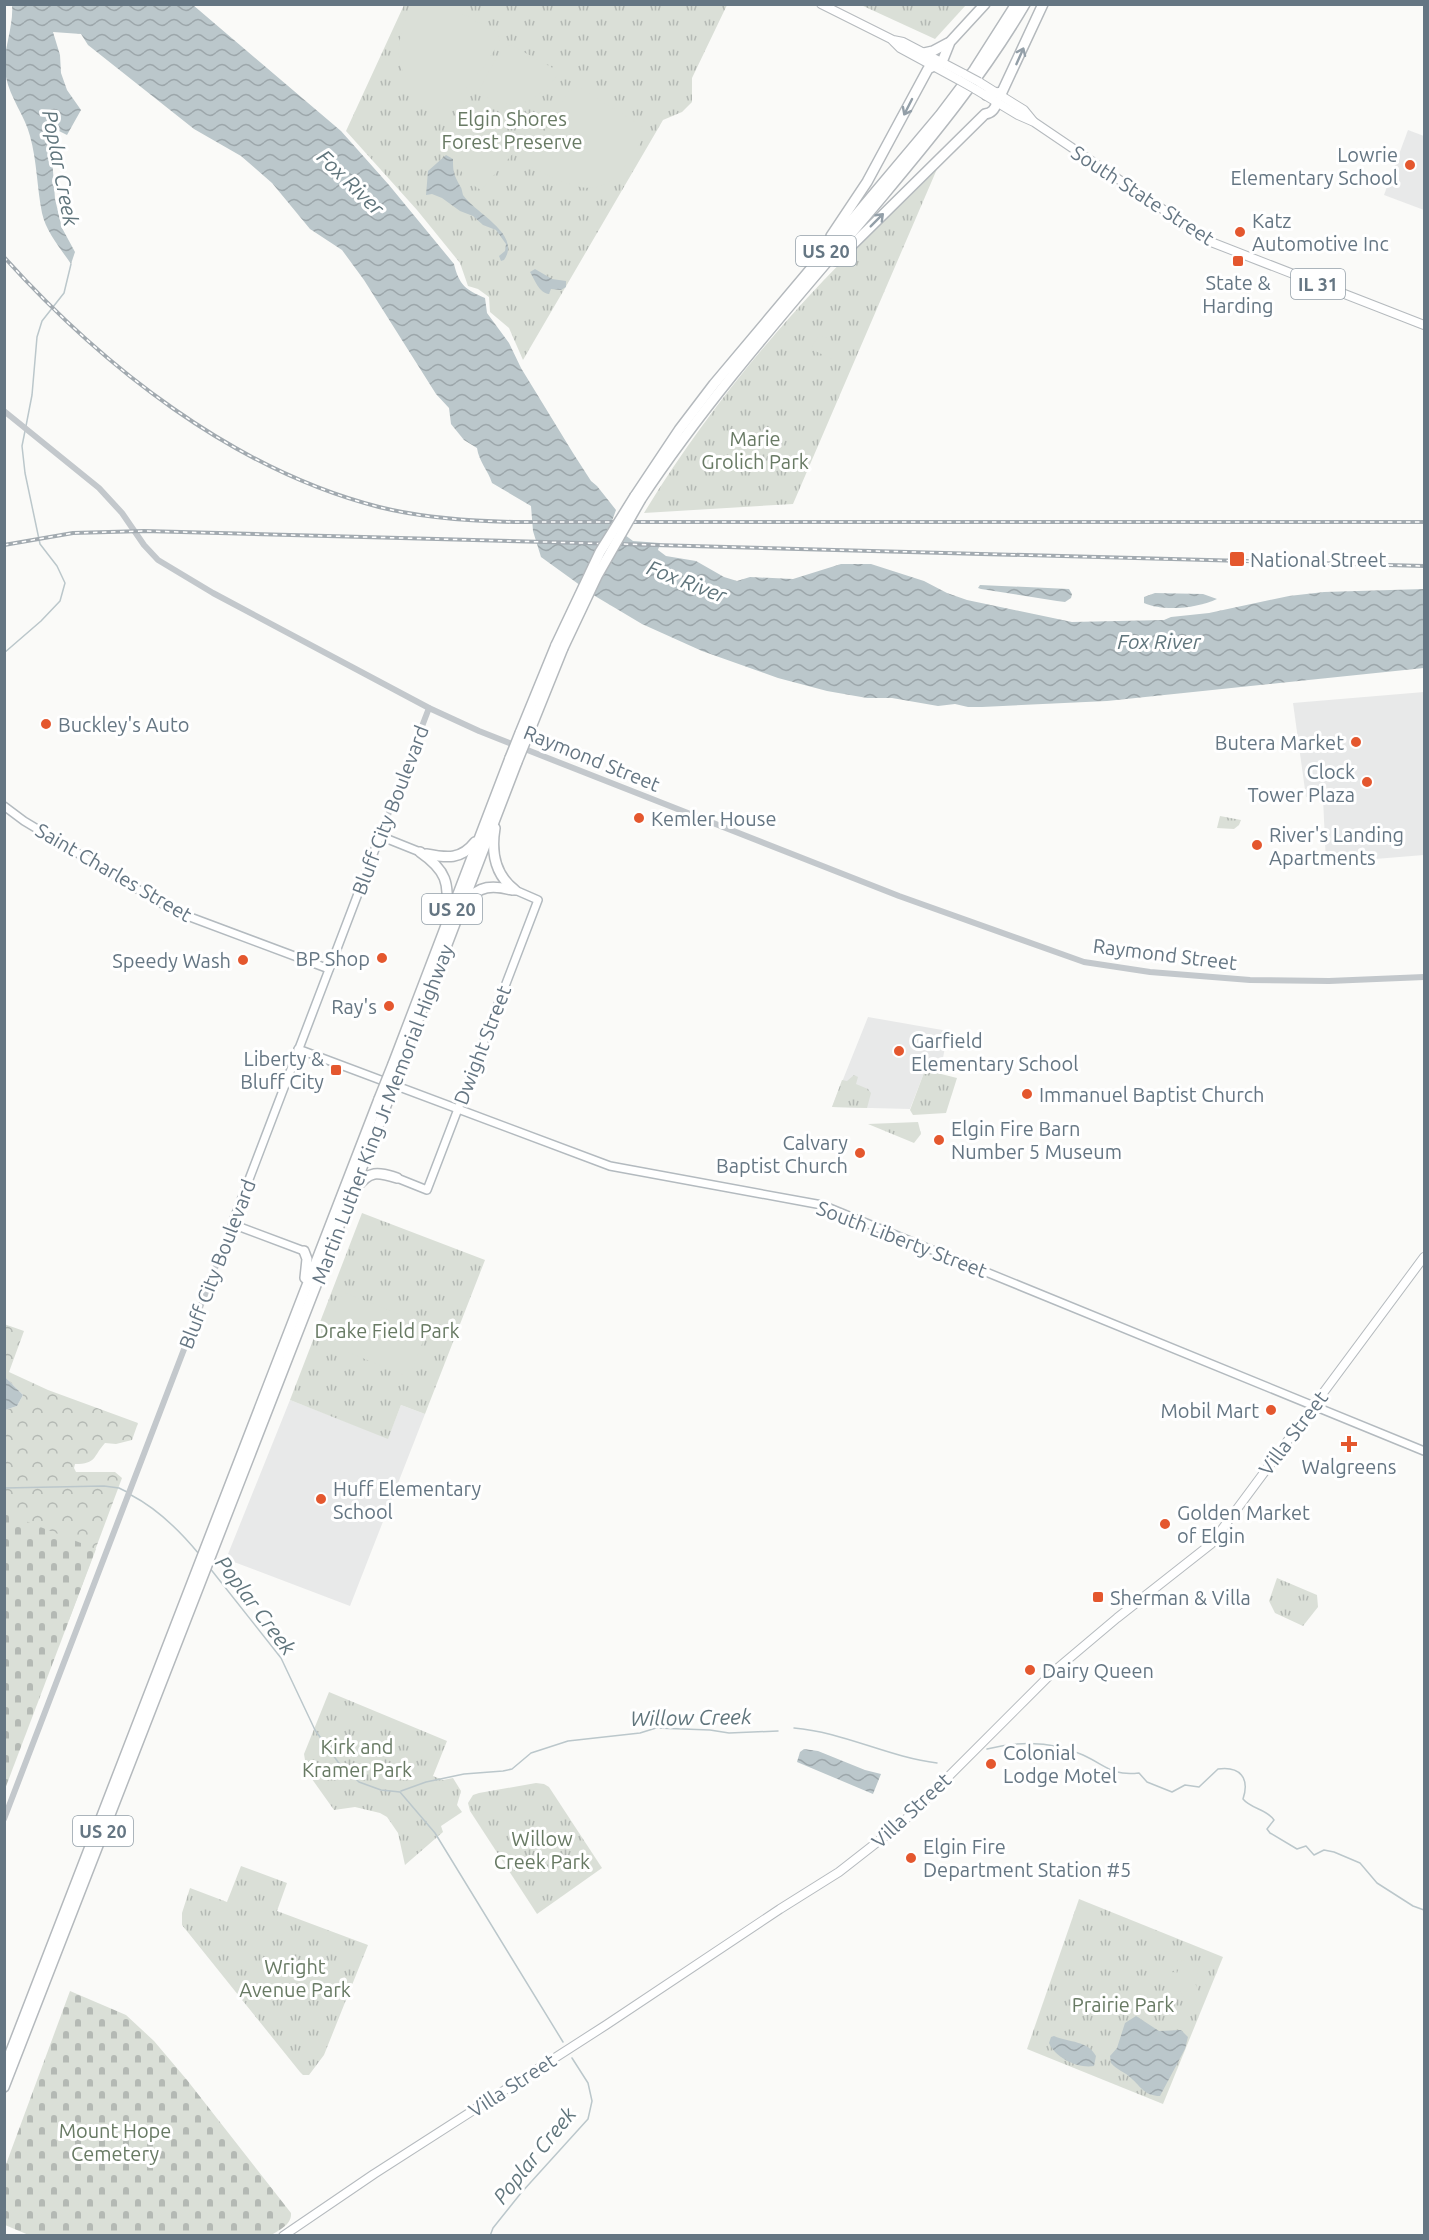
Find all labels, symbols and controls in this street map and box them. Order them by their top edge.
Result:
one-way arrow [1015,47,1026,66]
one-way arrow [902,97,914,115]
park label: Elgin Shores Forest Preserve [442,107,582,153]
water label: Poplar Creek [38,108,84,228]
street label: South State Street [1067,140,1219,250]
place label: Lowrie Elementary School [1231,143,1398,189]
water label: Fox River [313,144,390,220]
marker: Lowrie Elementary School [1403,158,1417,172]
place label: Katz Automotive Inc [1252,209,1389,255]
one-way arrow [869,213,884,227]
marker: Katz Automotive Inc [1233,225,1247,239]
road number: US 20 [796,236,856,266]
marker: State & Harding [1231,254,1245,268]
road number: IL 31 [1291,269,1345,299]
place label: State & Harding [1202,271,1274,317]
park label: Marie Grolich Park [701,427,809,473]
place label: National Street [1250,548,1386,571]
marker: National Street [1228,550,1246,568]
water label: Fox River [644,555,731,607]
water label: Fox River [1117,629,1202,653]
place label: Buckley's Auto [58,713,189,736]
marker: Buckley's Auto [39,717,53,731]
street label: Raymond Street [521,720,664,796]
street label: Bluff City Boulevard [347,722,433,898]
place label: Butera Market [1215,731,1344,754]
marker: Butera Market [1349,735,1363,749]
place label: Clock Tower Plaza [1248,760,1355,806]
marker: Clock Tower Plaza [1360,775,1374,789]
place label: Kemler House [651,807,776,830]
marker: Kemler House [632,811,646,825]
street label: Saint Charles Street [32,818,196,926]
place label: River's Landing Apartments [1269,823,1404,869]
marker: River's Landing Apartments [1250,838,1264,852]
road number: US 20 [422,894,482,924]
street label: Raymond Street [1092,934,1238,974]
street label: Martin Luther King Jr Memorial Highway [306,941,458,1287]
place label: BP Shop [295,947,370,970]
place label: Speedy Wash [112,949,231,972]
marker: BP Shop [375,951,389,965]
marker: Speedy Wash [236,953,250,967]
street label: Dwight Street [449,982,515,1108]
place label: Ray's [331,995,377,1018]
marker: Ray's [382,999,396,1013]
place label: Garfield Elementary School [911,1029,1078,1075]
marker: Garfield Elementary School [892,1044,906,1058]
place label: Liberty & Bluff City [240,1047,324,1093]
marker: Liberty & Bluff City [329,1063,343,1077]
place label: Immanuel Baptist Church [1039,1083,1265,1106]
marker: Immanuel Baptist Church [1020,1087,1034,1101]
place label: Elgin Fire Barn Number 5 Museum [951,1117,1122,1163]
place label: Calvary Baptist Church [716,1131,848,1177]
marker: Elgin Fire Barn Number 5 Museum [932,1133,946,1147]
marker: Calvary Baptist Church [853,1146,867,1160]
street label: Bluff City Boulevard [174,1176,260,1352]
street label: South Liberty Street [813,1196,991,1282]
park label: Drake Field Park [314,1319,460,1342]
street label: Villa Street [1254,1386,1332,1480]
place label: Mobil Mart [1160,1399,1259,1422]
marker: Mobil Mart [1264,1403,1278,1417]
marker: Walgreens [1342,1437,1356,1451]
place label: Walgreens [1302,1455,1396,1478]
place label: Huff Elementary School [333,1477,482,1523]
marker: Huff Elementary School [314,1492,328,1506]
place label: Golden Market of Elgin [1177,1501,1310,1547]
marker: Golden Market of Elgin [1158,1517,1172,1531]
water label: Poplar Creek [211,1551,301,1659]
place label: Sherman & Villa [1110,1586,1251,1609]
marker: Sherman & Villa [1091,1590,1105,1604]
place label: Dairy Queen [1042,1659,1154,1682]
marker: Dairy Queen [1023,1663,1037,1677]
water label: Willow Creek [630,1704,752,1730]
park label: Kirk and Kramer Park [302,1735,412,1781]
place label: Colonial Lodge Motel [1003,1741,1117,1787]
marker: Colonial Lodge Motel [984,1757,998,1771]
street label: Villa Street [867,1768,955,1852]
road number: US 20 [73,1816,133,1846]
park label: Willow Creek Park [494,1827,590,1873]
place label: Elgin Fire Department Station #5 [923,1835,1131,1881]
marker: Elgin Fire Department Station #5 [904,1851,918,1865]
park label: Wright Avenue Park [239,1955,351,2001]
park label: Prairie Park [1072,1993,1174,2016]
street label: Villa Street [464,2048,560,2122]
water label: Poplar Creek [488,2102,581,2208]
park label: Mount Hope Cemetery [59,2119,171,2165]

